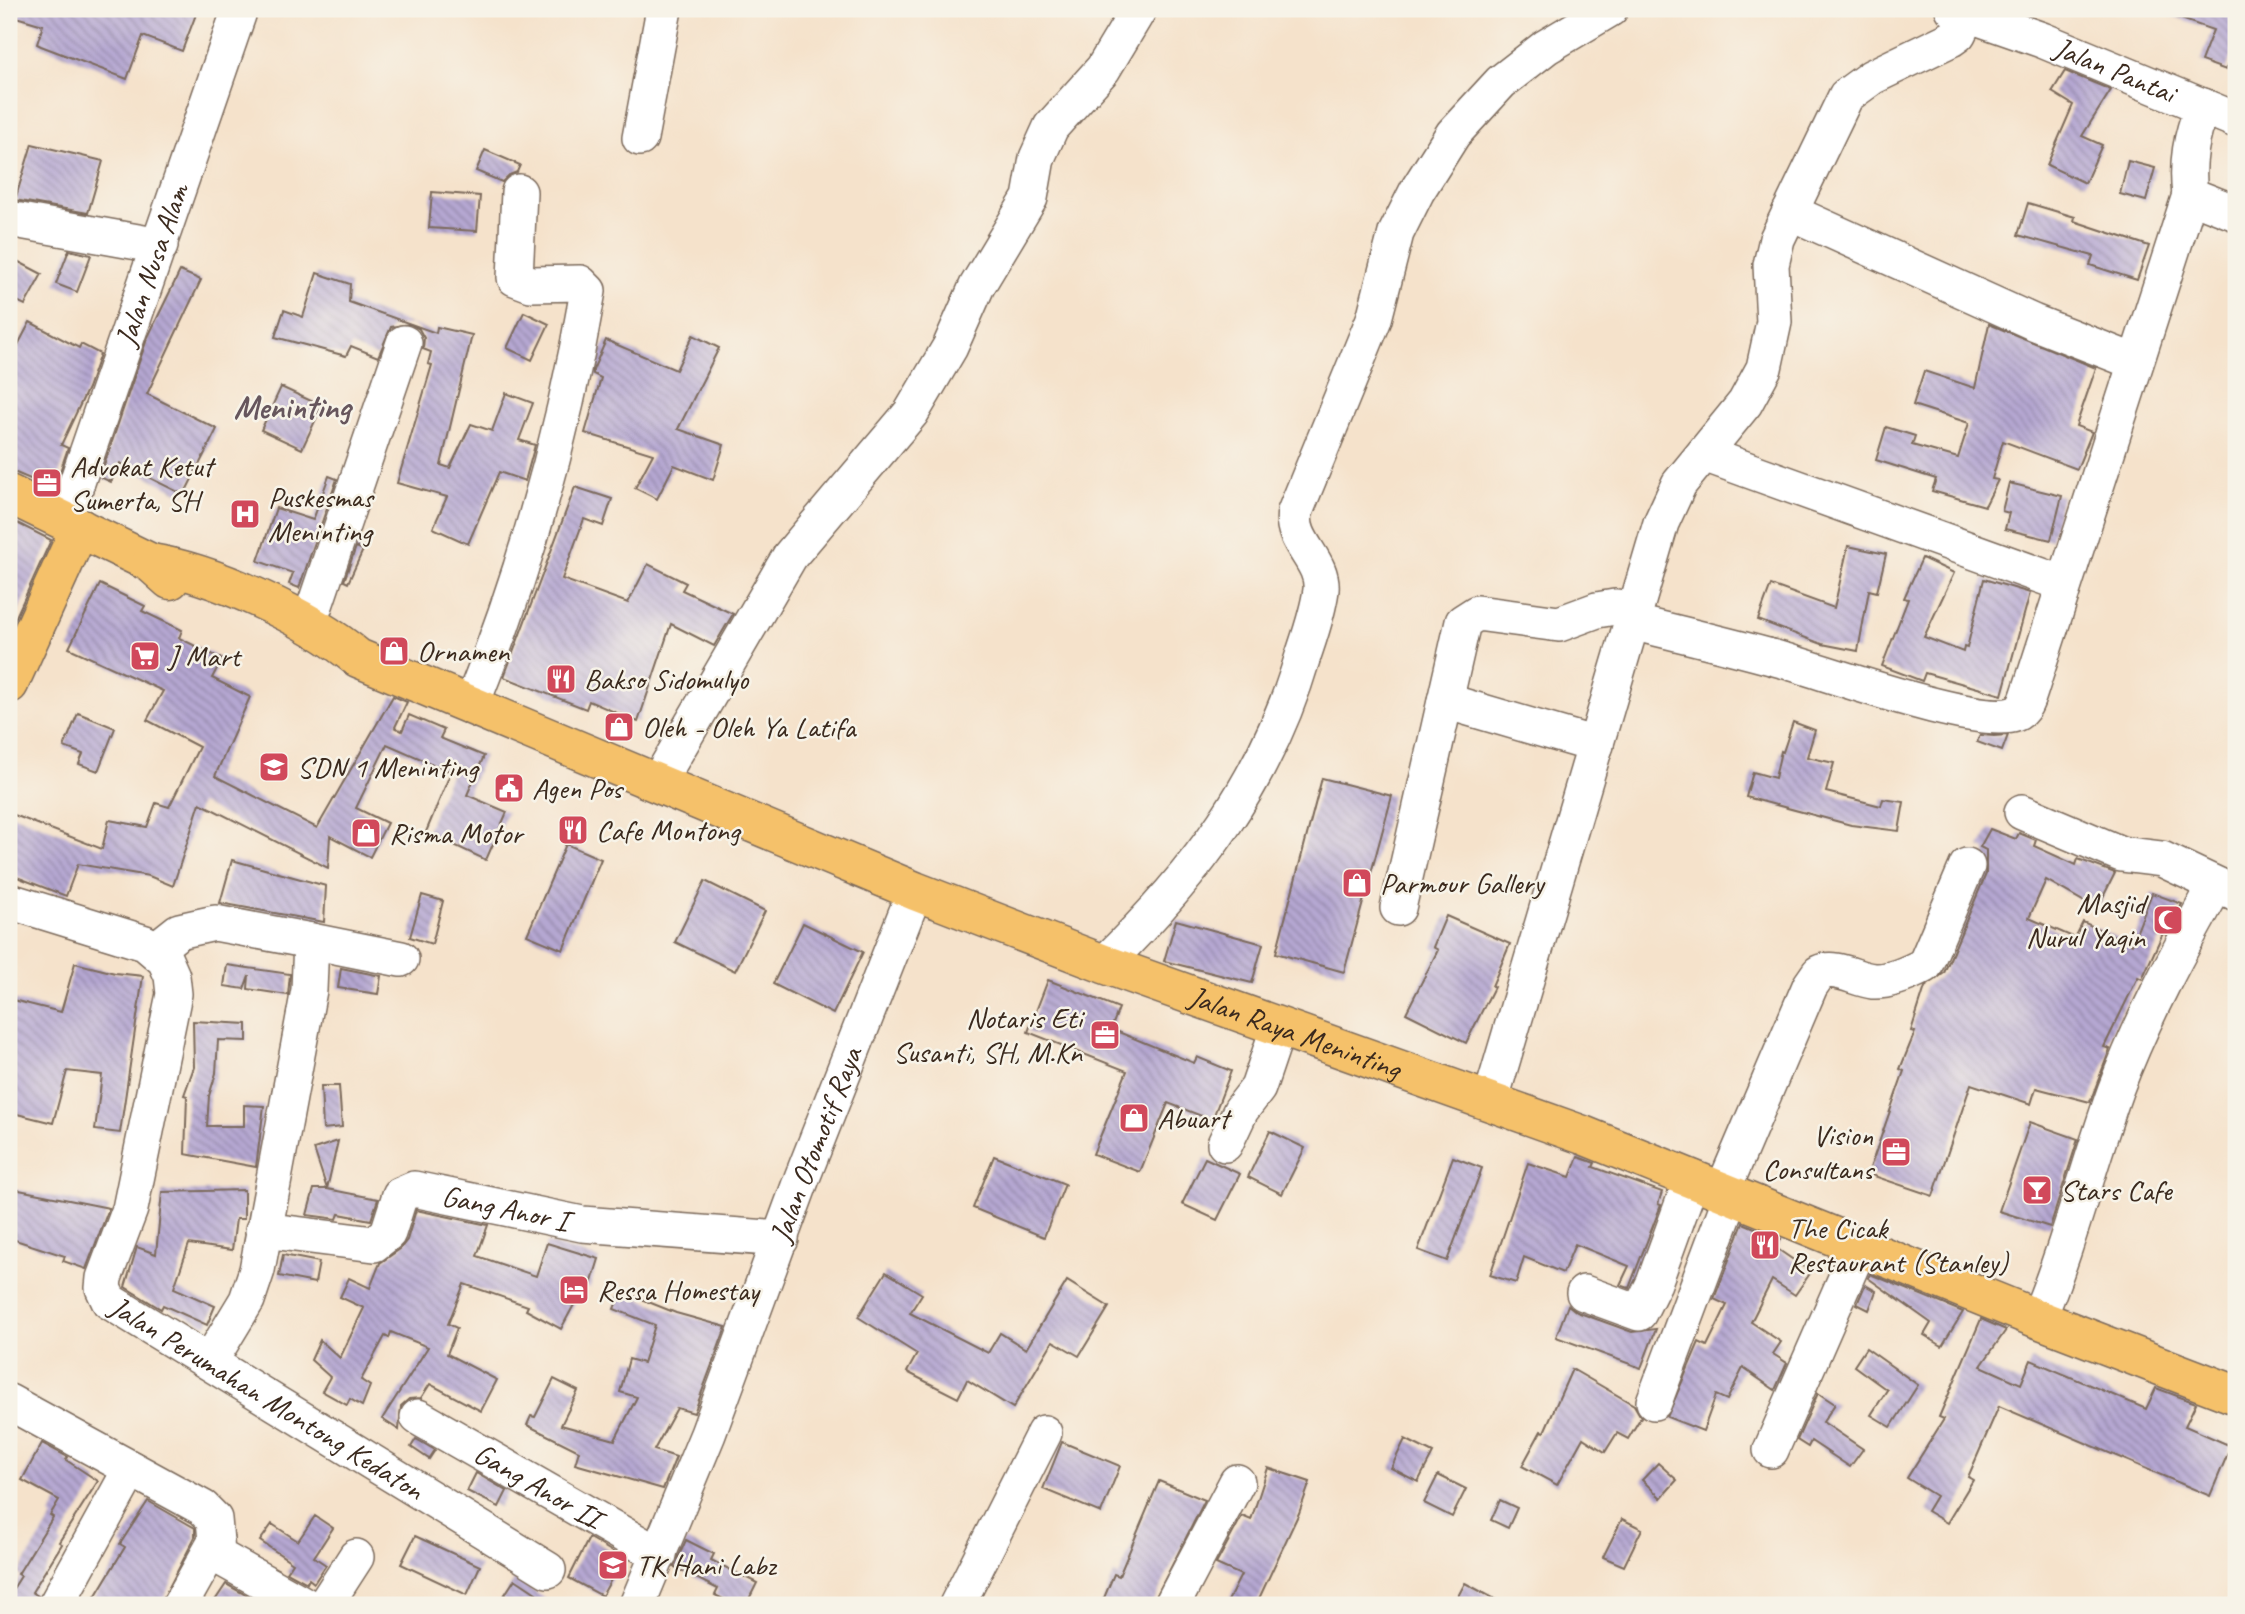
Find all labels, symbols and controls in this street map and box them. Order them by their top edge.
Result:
street label: Jalan Pantai [2047,27,2184,113]
street label: Jalan Nusa Alam [106,177,198,353]
district label: Meninting [234,386,353,428]
place label: Advokat Ketut Sumerta, SH [70,447,217,519]
office icon: Advokat Ketut Sumerta, SH [30,466,64,500]
place label: Puskesmas Meninting [268,478,375,550]
hospital icon: Puskesmas Meninting [228,497,262,531]
place label: Ornamen [417,632,511,670]
shop icon: Ornamen [377,634,411,668]
place label: J Mart [166,637,243,675]
supermarket icon: J Mart [128,639,162,673]
place label: Bakso Sidomulyo [584,660,750,698]
restaurant icon: Bakso Sidomulyo [544,662,578,696]
place label: Oleh - Oleh Ya Latifa [642,708,857,746]
shop icon: Oleh - Oleh Ya Latifa [602,710,636,744]
place label: SDN 1 Meninting [297,748,480,786]
school or university icon: SDN 1 Meninting [257,750,291,784]
place label: Agen Pos [532,769,625,807]
public building icon: Agen Pos [492,771,526,805]
place label: Cafe Montong [596,811,742,849]
restaurant icon: Cafe Montong [556,813,590,847]
place label: Risma Motor [389,814,525,852]
shop icon: Risma Motor [349,816,383,850]
place label: Parmour Gallery [1380,864,1546,902]
shop icon: Parmour Gallery [1340,866,1374,900]
place label: Masjid Nurul Yaqin [2026,884,2149,956]
mosque icon: Masjid Nurul Yaqin [2151,903,2185,937]
street label: Jalan Raya Meninting [1182,976,1408,1088]
place label: Notaris Eti Susanti, SH, M.Kn [893,999,1085,1071]
office icon: Notaris Eti Susanti, SH, M.Kn [1088,1018,1122,1052]
street label: Jalan Otomotif Raya [760,1040,871,1249]
place label: Abuart [1157,1099,1233,1137]
shop icon: Abuart [1117,1101,1151,1135]
place label: Vision Consultans [1762,1116,1876,1188]
office icon: Vision Consultans [1879,1135,1913,1169]
place label: Stars Cafe [2060,1171,2174,1209]
bar icon: Stars Cafe [2020,1173,2054,1207]
street label: Gang Anor I [439,1176,578,1241]
place label: The Cicak Restaurant (Stanley) [1788,1209,2010,1281]
restaurant icon: The Cicak Restaurant (Stanley) [1748,1228,1782,1262]
place label: Ressa Homestay [597,1271,762,1309]
hotel icon: Ressa Homestay [557,1273,591,1307]
street label: Jalan Perumahan Montong Kedaton [101,1286,432,1509]
street label: Gang Anor II [467,1434,613,1540]
place label: TK Hani Labz [636,1546,777,1584]
school or university icon: TK Hani Labz [596,1548,630,1582]

